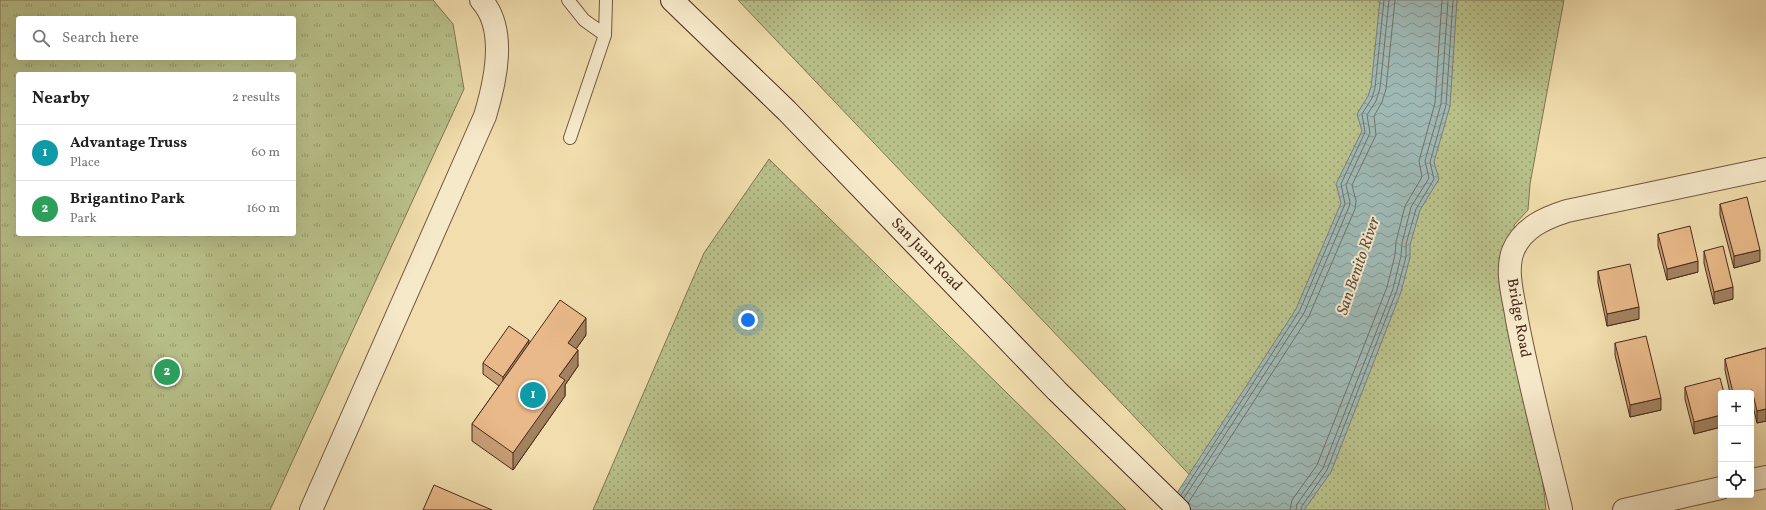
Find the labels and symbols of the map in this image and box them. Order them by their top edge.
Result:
water label: San Benito River [1332,213,1386,318]
street label: San Juan Road [886,214,966,296]
street label: Bridge Road [1501,277,1535,359]
your location [738,310,758,330]
pin: 2 [154,357,180,387]
pin: 1 [520,380,546,410]

